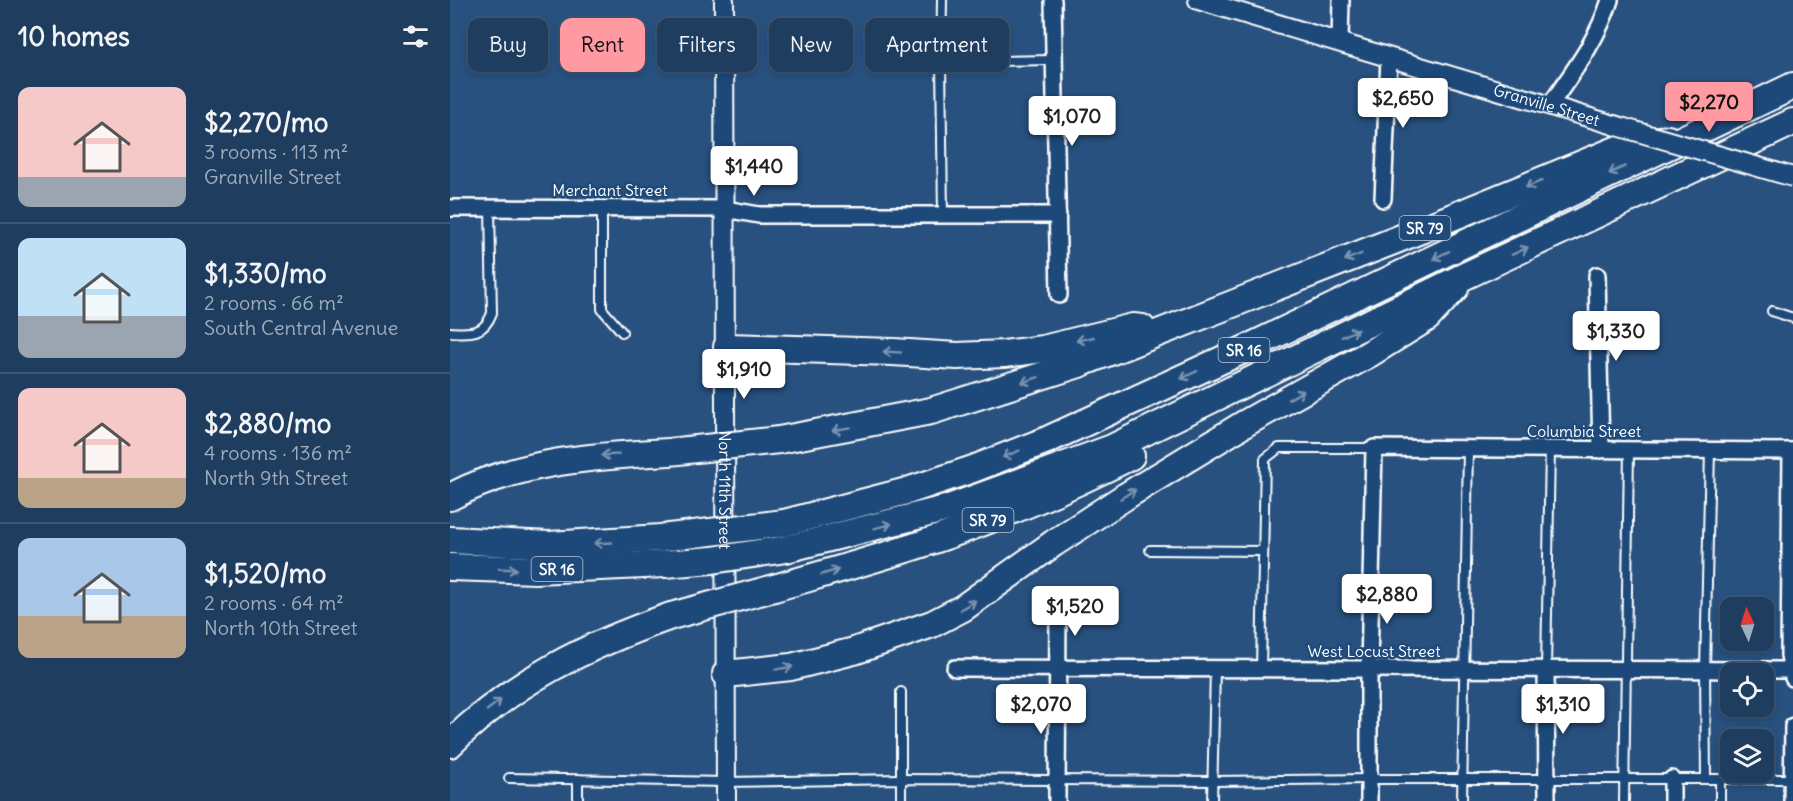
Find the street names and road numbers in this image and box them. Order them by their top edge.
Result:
street label: Granville Street [1491,79,1603,130]
street label: Merchant Street [552,180,668,200]
road number: SR 79 [1400,216,1450,240]
road number: SR 16 [1218,338,1270,362]
street label: Columbia Street [1527,421,1642,441]
street label: North 11th Street [715,431,735,550]
road number: SR 79 [962,508,1014,532]
road number: SR 16 [532,557,582,581]
street label: West Locust Street [1307,641,1441,661]

